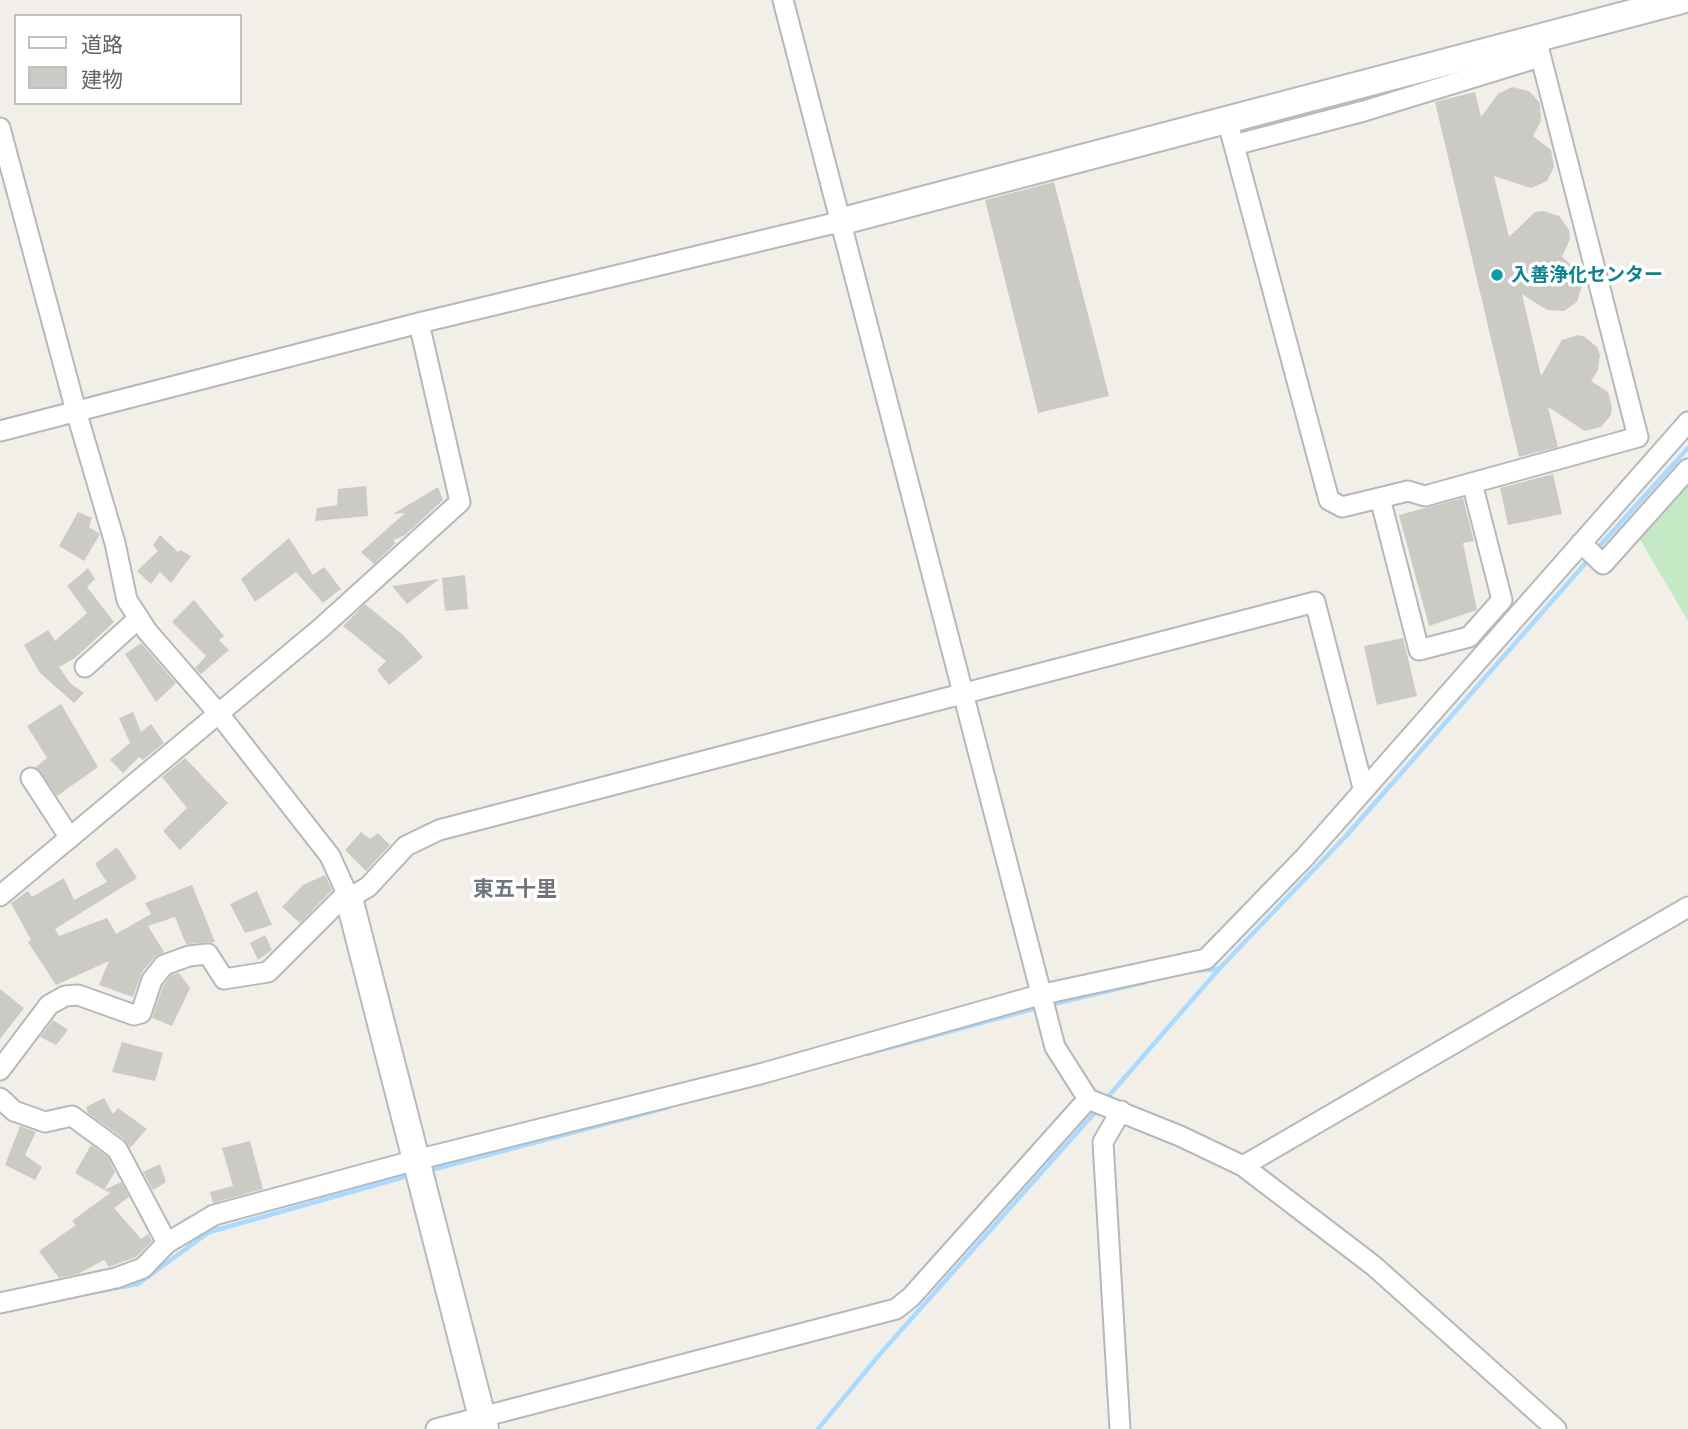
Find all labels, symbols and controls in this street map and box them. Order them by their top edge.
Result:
legend [14,14,242,105]
text: 道路 [81,32,123,57]
text: 建物 [81,67,123,92]
place label: 入善浄化センター [1511,264,1663,286]
marker: 入善浄化センター [1489,267,1505,283]
district label: 東五十里 [473,877,557,903]

